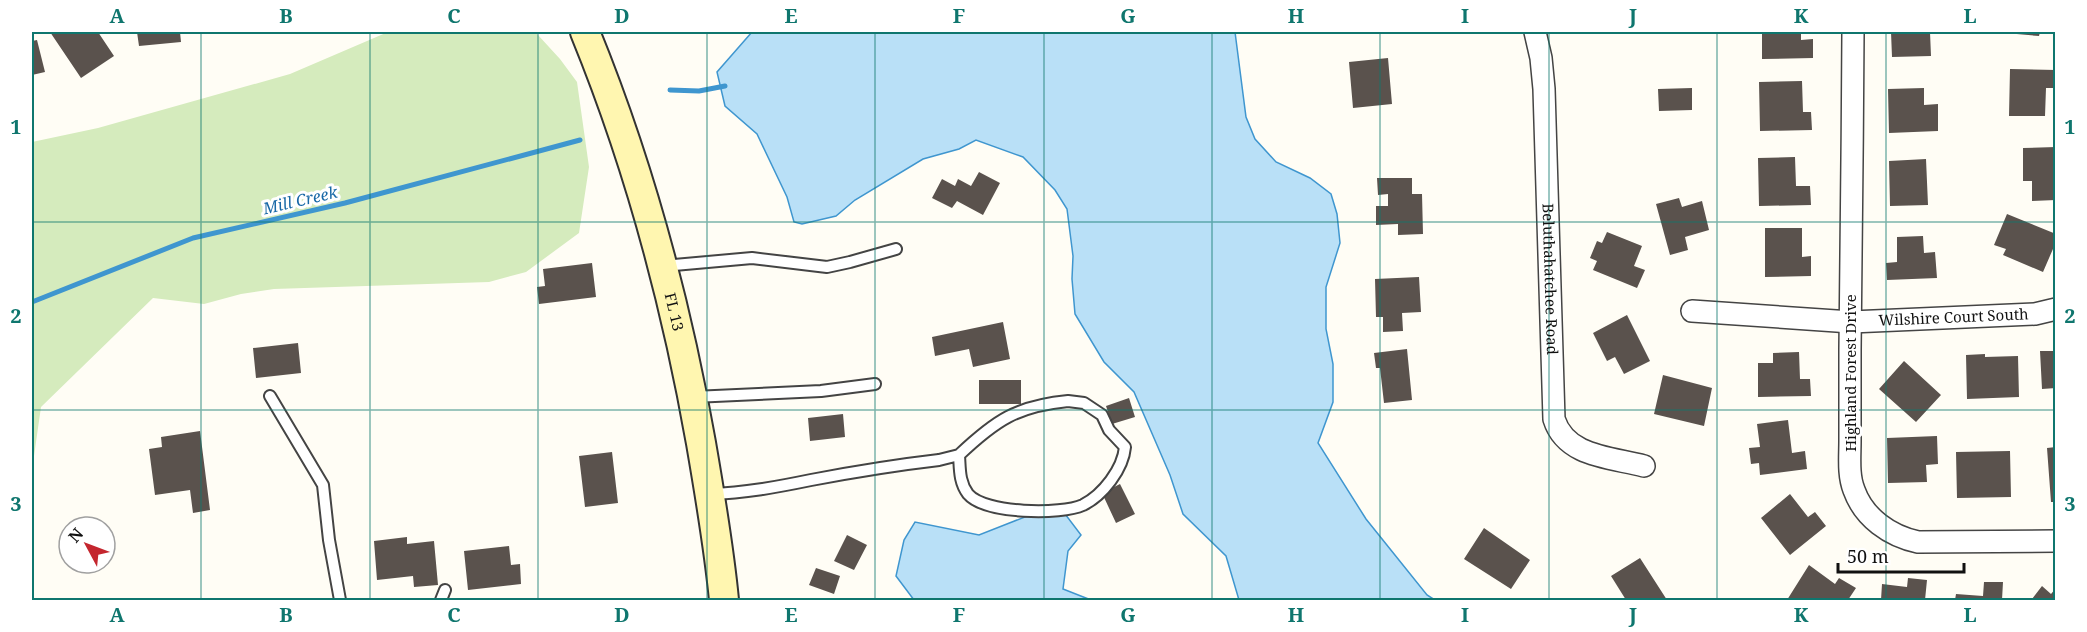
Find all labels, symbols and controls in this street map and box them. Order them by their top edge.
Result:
text: A [109,2,125,29]
text: B [279,2,293,29]
text: C [447,2,461,29]
text: D [614,2,630,29]
text: E [784,2,798,29]
text: F [953,2,965,29]
text: G [1120,2,1136,29]
text: H [1288,2,1304,29]
text: I [1461,2,1469,29]
text: J [1628,2,1637,29]
text: K [1794,2,1809,29]
text: L [1963,2,1977,29]
text: 1 [10,113,22,140]
text: 1 [2064,113,2076,140]
water label: Mill Creek [260,181,340,219]
street label: Beluthahatchee Road [1538,203,1563,355]
street label: FL 13 [661,290,689,333]
street label: Highland Forest Drive [1840,294,1860,452]
text: 2 [10,302,22,329]
text: 2 [2064,302,2076,329]
street label: Wilshire Court South [1878,303,2029,330]
text: 3 [10,490,22,517]
text: 3 [2064,490,2076,517]
north arrow [57,515,117,575]
text: N [63,523,88,547]
scale bar [1838,536,1964,574]
text: 50 m [1847,544,1889,568]
text: A [109,601,125,628]
text: B [279,601,293,628]
text: C [447,601,461,628]
text: D [614,601,630,628]
text: E [784,601,798,628]
text: F [953,601,965,628]
text: G [1120,601,1136,628]
text: H [1288,601,1304,628]
text: I [1461,601,1469,628]
text: J [1628,601,1637,628]
text: K [1794,601,1809,628]
text: L [1963,601,1977,628]

